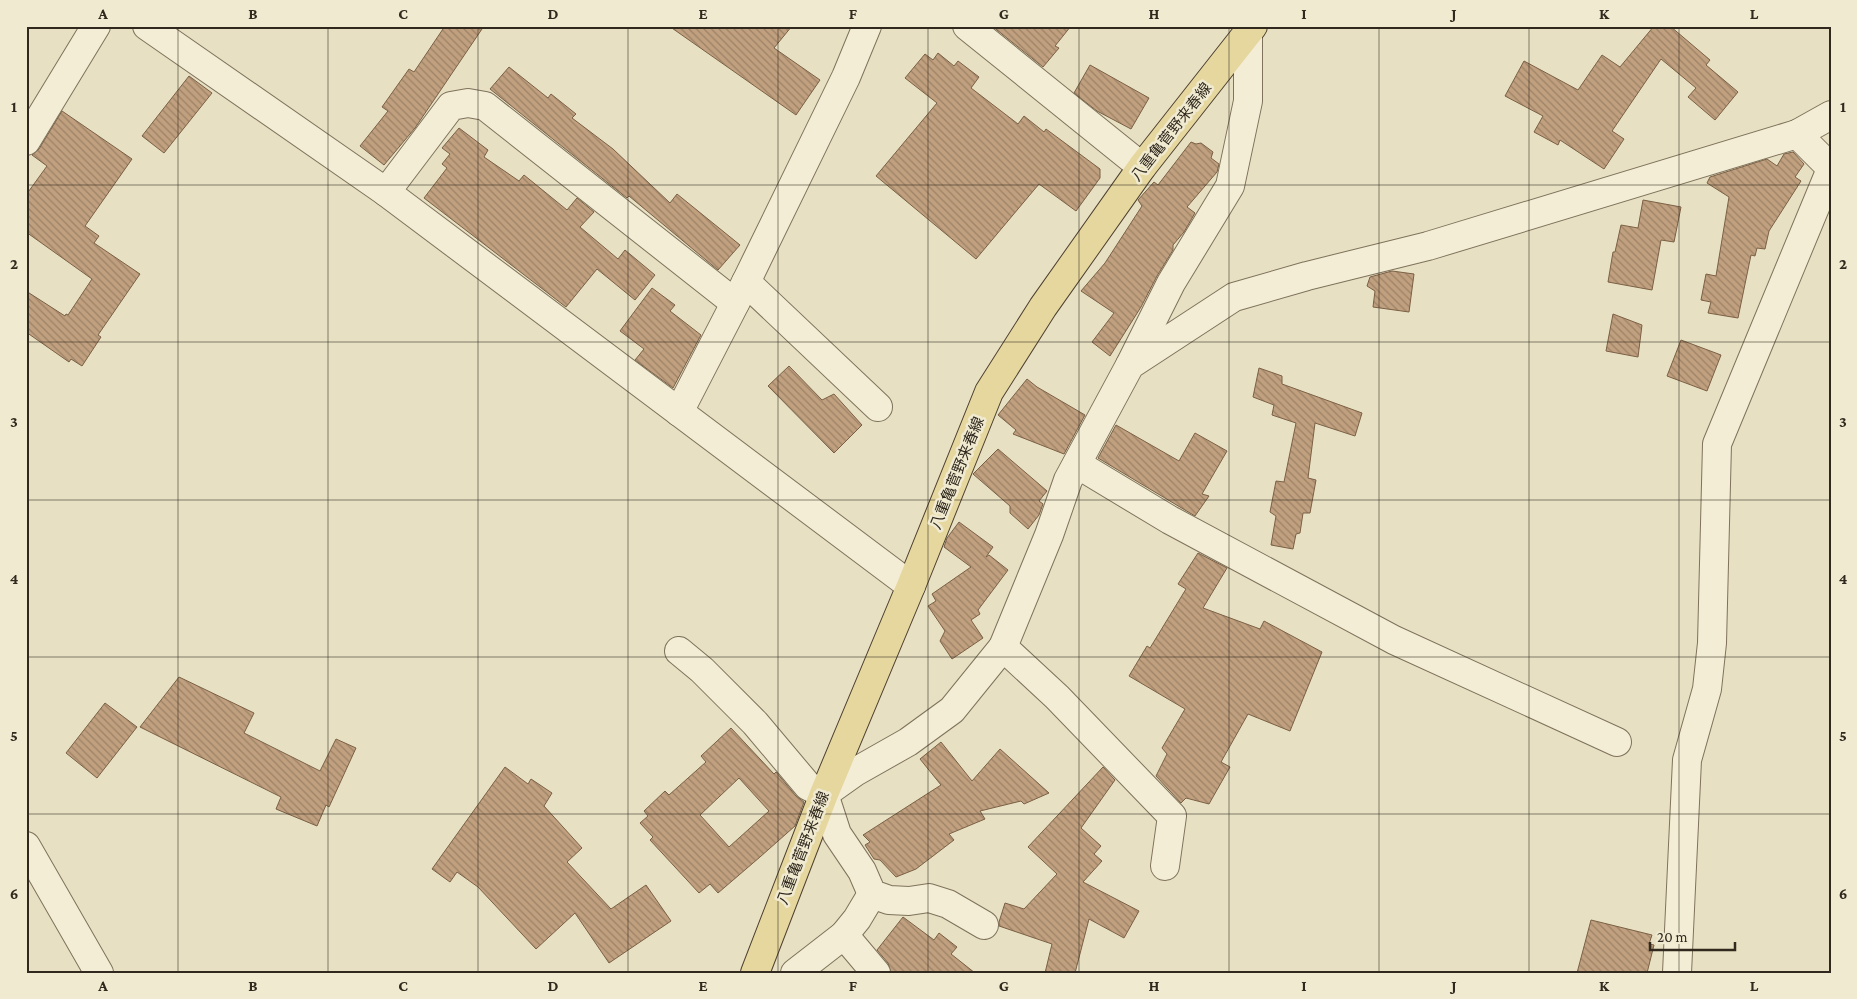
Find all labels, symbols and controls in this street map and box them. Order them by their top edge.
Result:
text: A [97,5,108,22]
text: B [248,5,258,22]
text: C [398,5,408,22]
text: D [547,5,559,22]
text: E [698,5,708,22]
text: F [849,5,858,22]
text: G [999,5,1009,22]
text: H [1149,5,1160,22]
text: I [1301,5,1307,22]
text: J [1449,5,1457,22]
text: K [1599,5,1610,22]
text: L [1750,5,1759,22]
street label: 八重亀菅野来春線 [1128,80,1214,184]
text: 1 [11,98,17,115]
text: 1 [1840,98,1846,115]
text: 2 [10,255,18,272]
text: 2 [1839,255,1847,272]
text: 3 [10,413,18,430]
text: 3 [1839,413,1847,430]
street label: 八重亀菅野来春線 [927,414,987,532]
text: 4 [10,570,19,587]
text: 4 [1839,570,1848,587]
text: 5 [10,727,18,744]
text: 5 [1839,727,1847,744]
street label: 八重亀菅野来春線 [774,789,832,907]
text: 6 [10,885,18,902]
text: 6 [1839,885,1847,902]
scale bar [1650,919,1734,951]
text: 20 m [1657,929,1688,945]
text: A [97,977,108,994]
text: B [248,977,258,994]
text: C [398,977,408,994]
text: D [547,977,559,994]
text: E [698,977,708,994]
text: F [849,977,858,994]
text: G [999,977,1009,994]
text: H [1149,977,1160,994]
text: I [1301,977,1307,994]
text: J [1449,977,1457,994]
text: K [1599,977,1610,994]
text: L [1750,977,1759,994]

